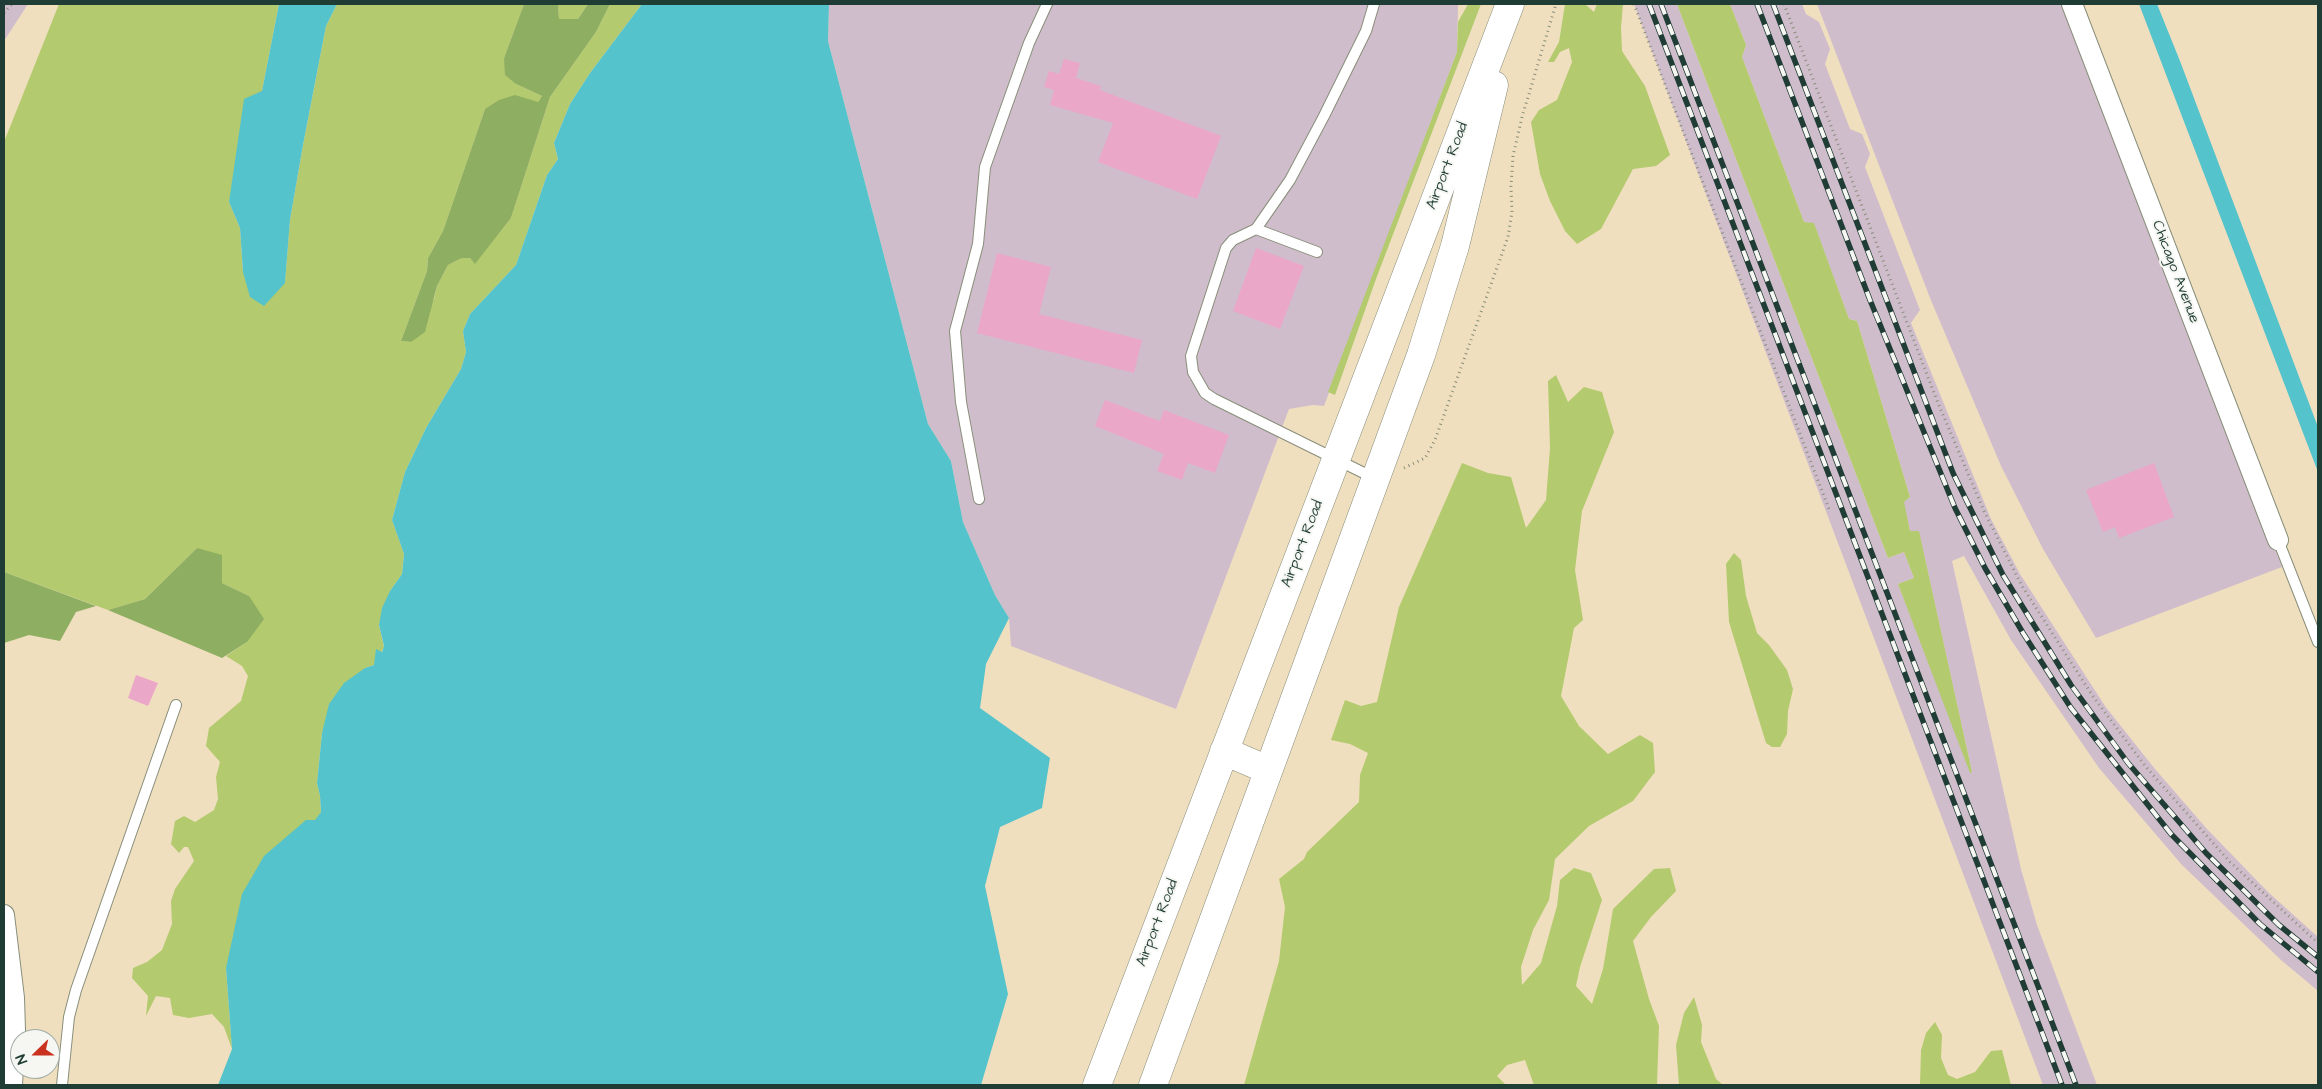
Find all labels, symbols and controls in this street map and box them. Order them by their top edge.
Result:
street label: Airport Road [1423,120,1473,212]
street label: Chicago Avenue [2147,218,2203,326]
street label: Airport Road [1278,498,1328,590]
street label: Airport Road [1133,877,1183,969]
north arrow [10,1029,60,1079]
text: N [11,1051,33,1067]

